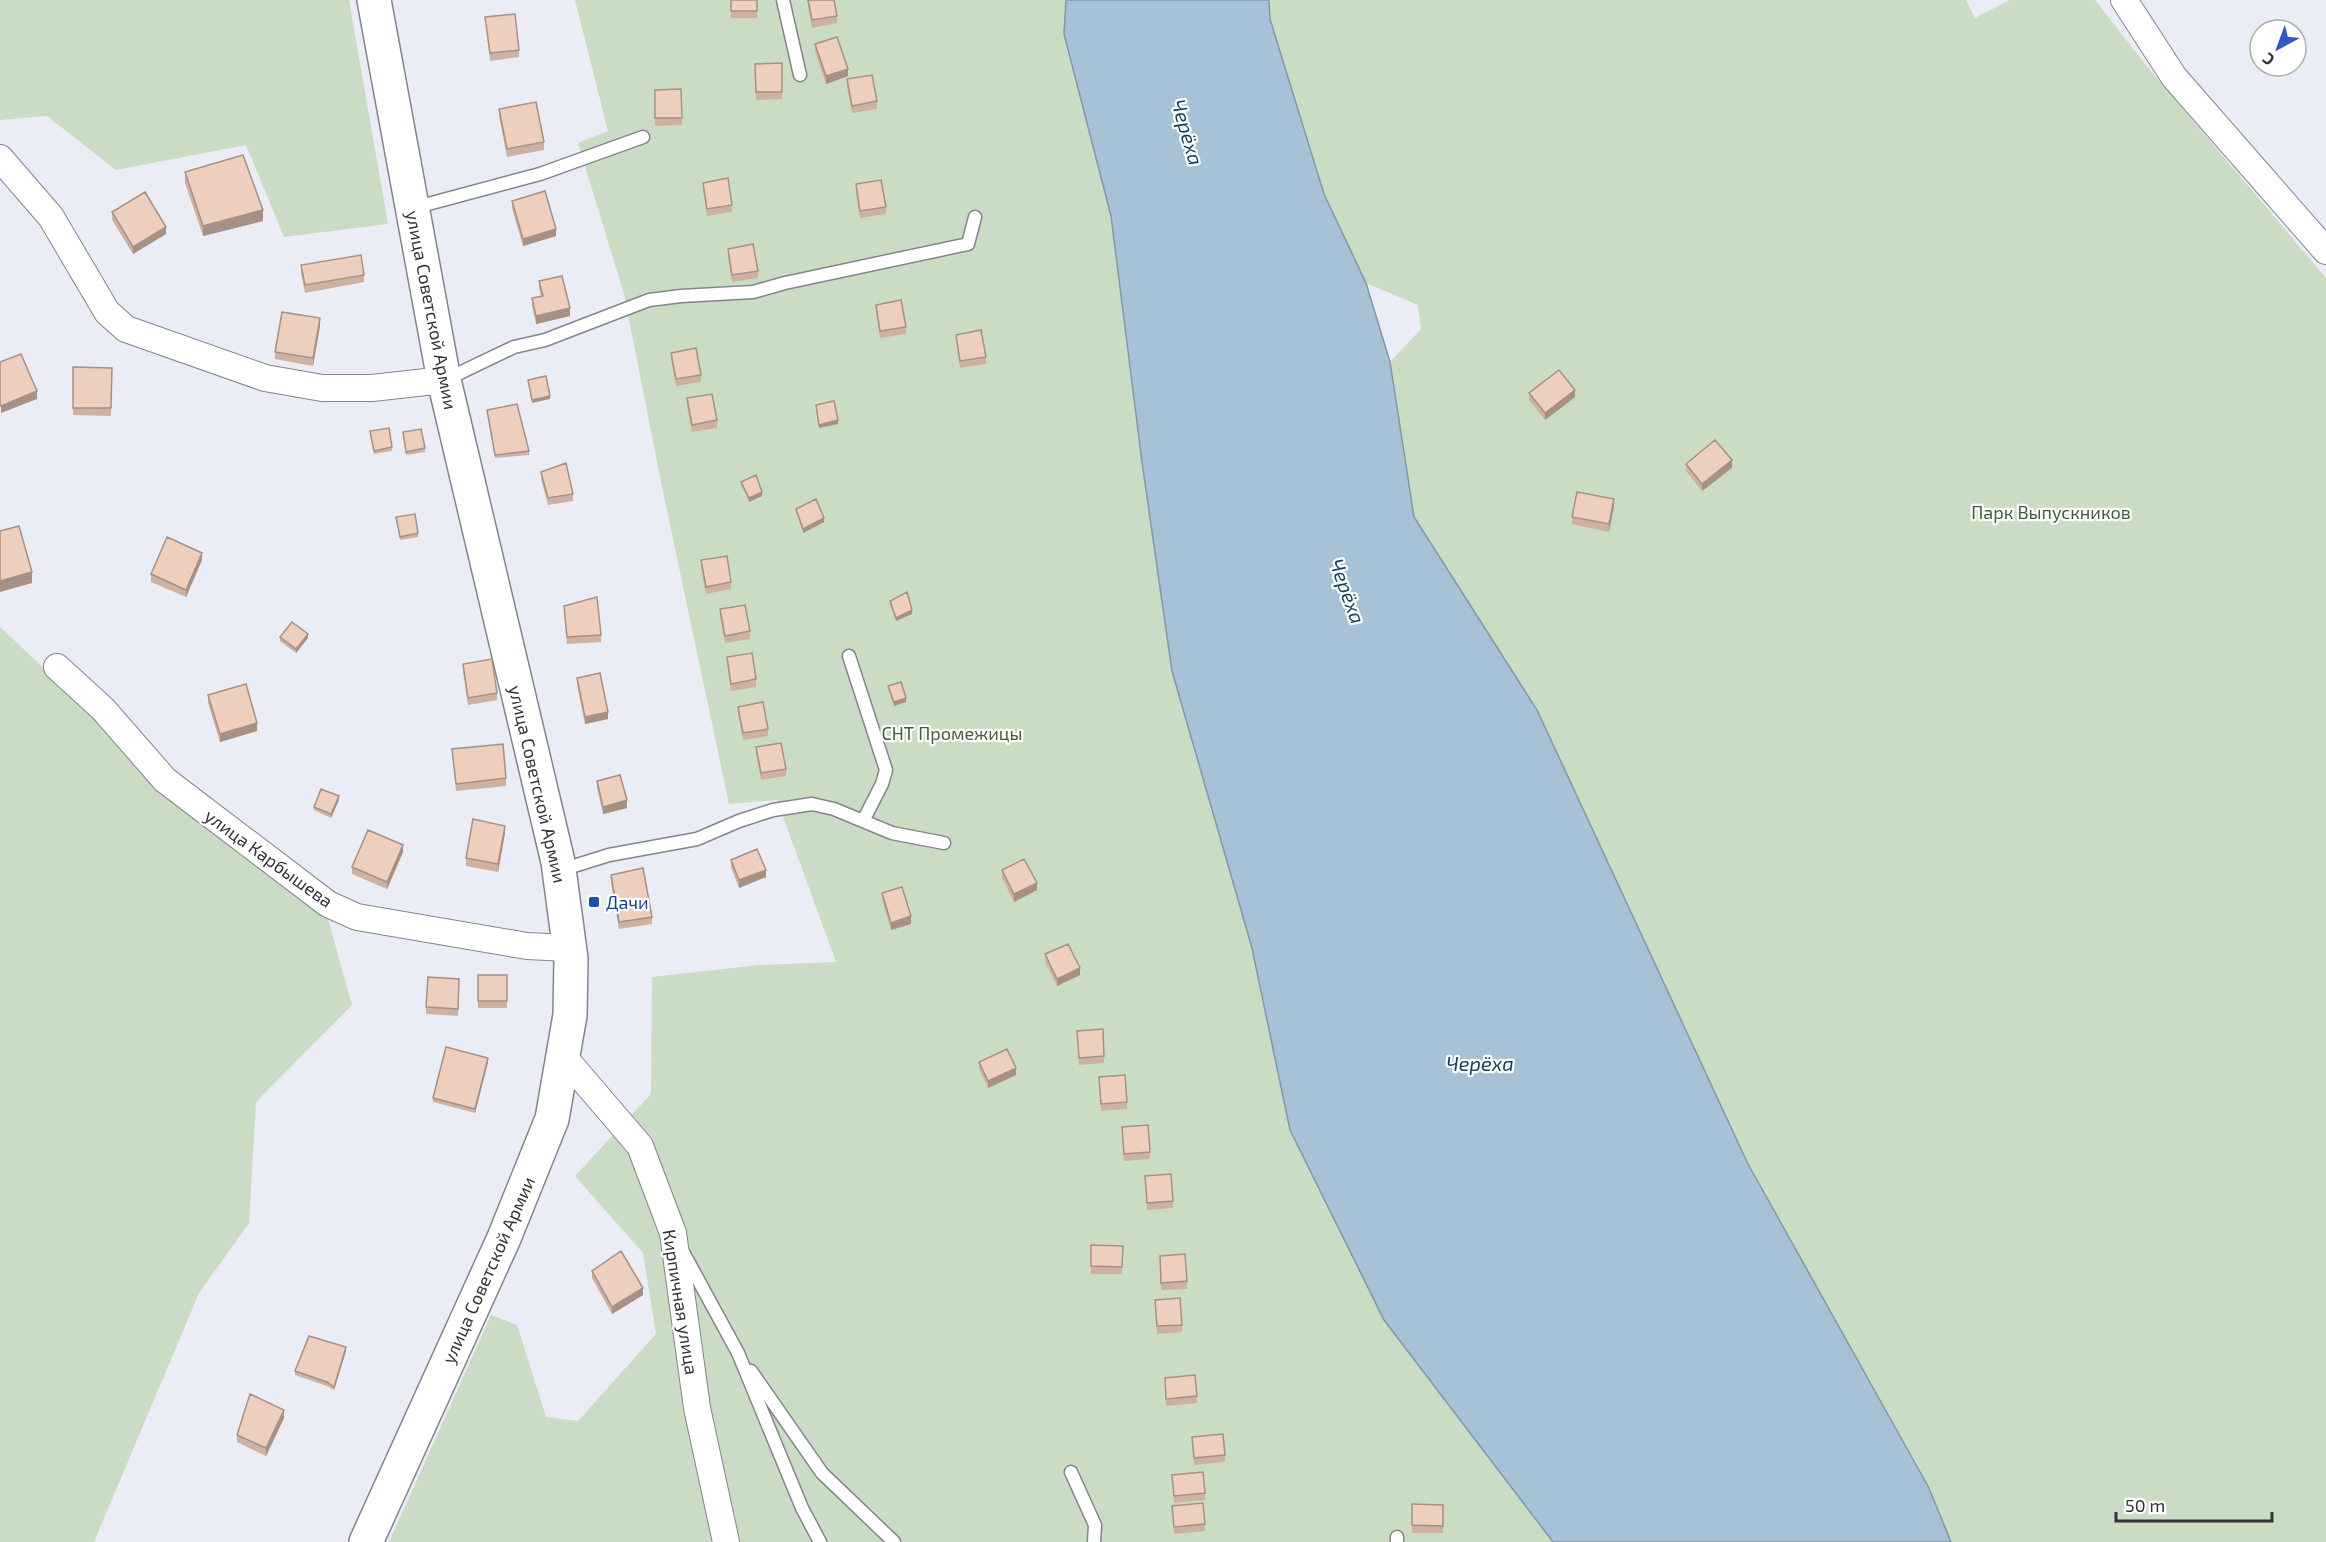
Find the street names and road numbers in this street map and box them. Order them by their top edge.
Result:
street label: улица Советской Армии [402,209,462,411]
street label: улица Советской Армии [505,683,571,885]
street label: улица Карбышева [201,804,337,912]
street label: улица Советской Армии [437,1173,539,1367]
street label: Кирпичная улица [659,1228,703,1376]

